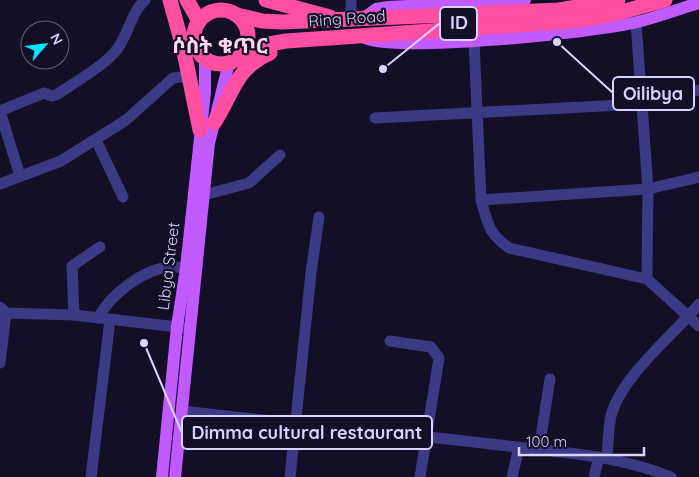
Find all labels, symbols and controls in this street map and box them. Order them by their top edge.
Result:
street label: Ring Road [308,5,386,31]
callout: ID [440,7,477,40]
text: ID [450,11,468,34]
north arrow [20,20,70,70]
text: N [46,30,67,48]
district label: ሶስት ቁጥር [172,32,268,58]
callout: Oilibya [613,77,694,110]
text: Oilibya [623,82,683,105]
street label: Libya Street [153,221,183,311]
callout: Dimma cultural restaurant [182,416,432,449]
text: Dimma cultural restaurant [192,421,422,444]
scale bar [519,424,644,456]
text: 100 m [526,432,567,451]

